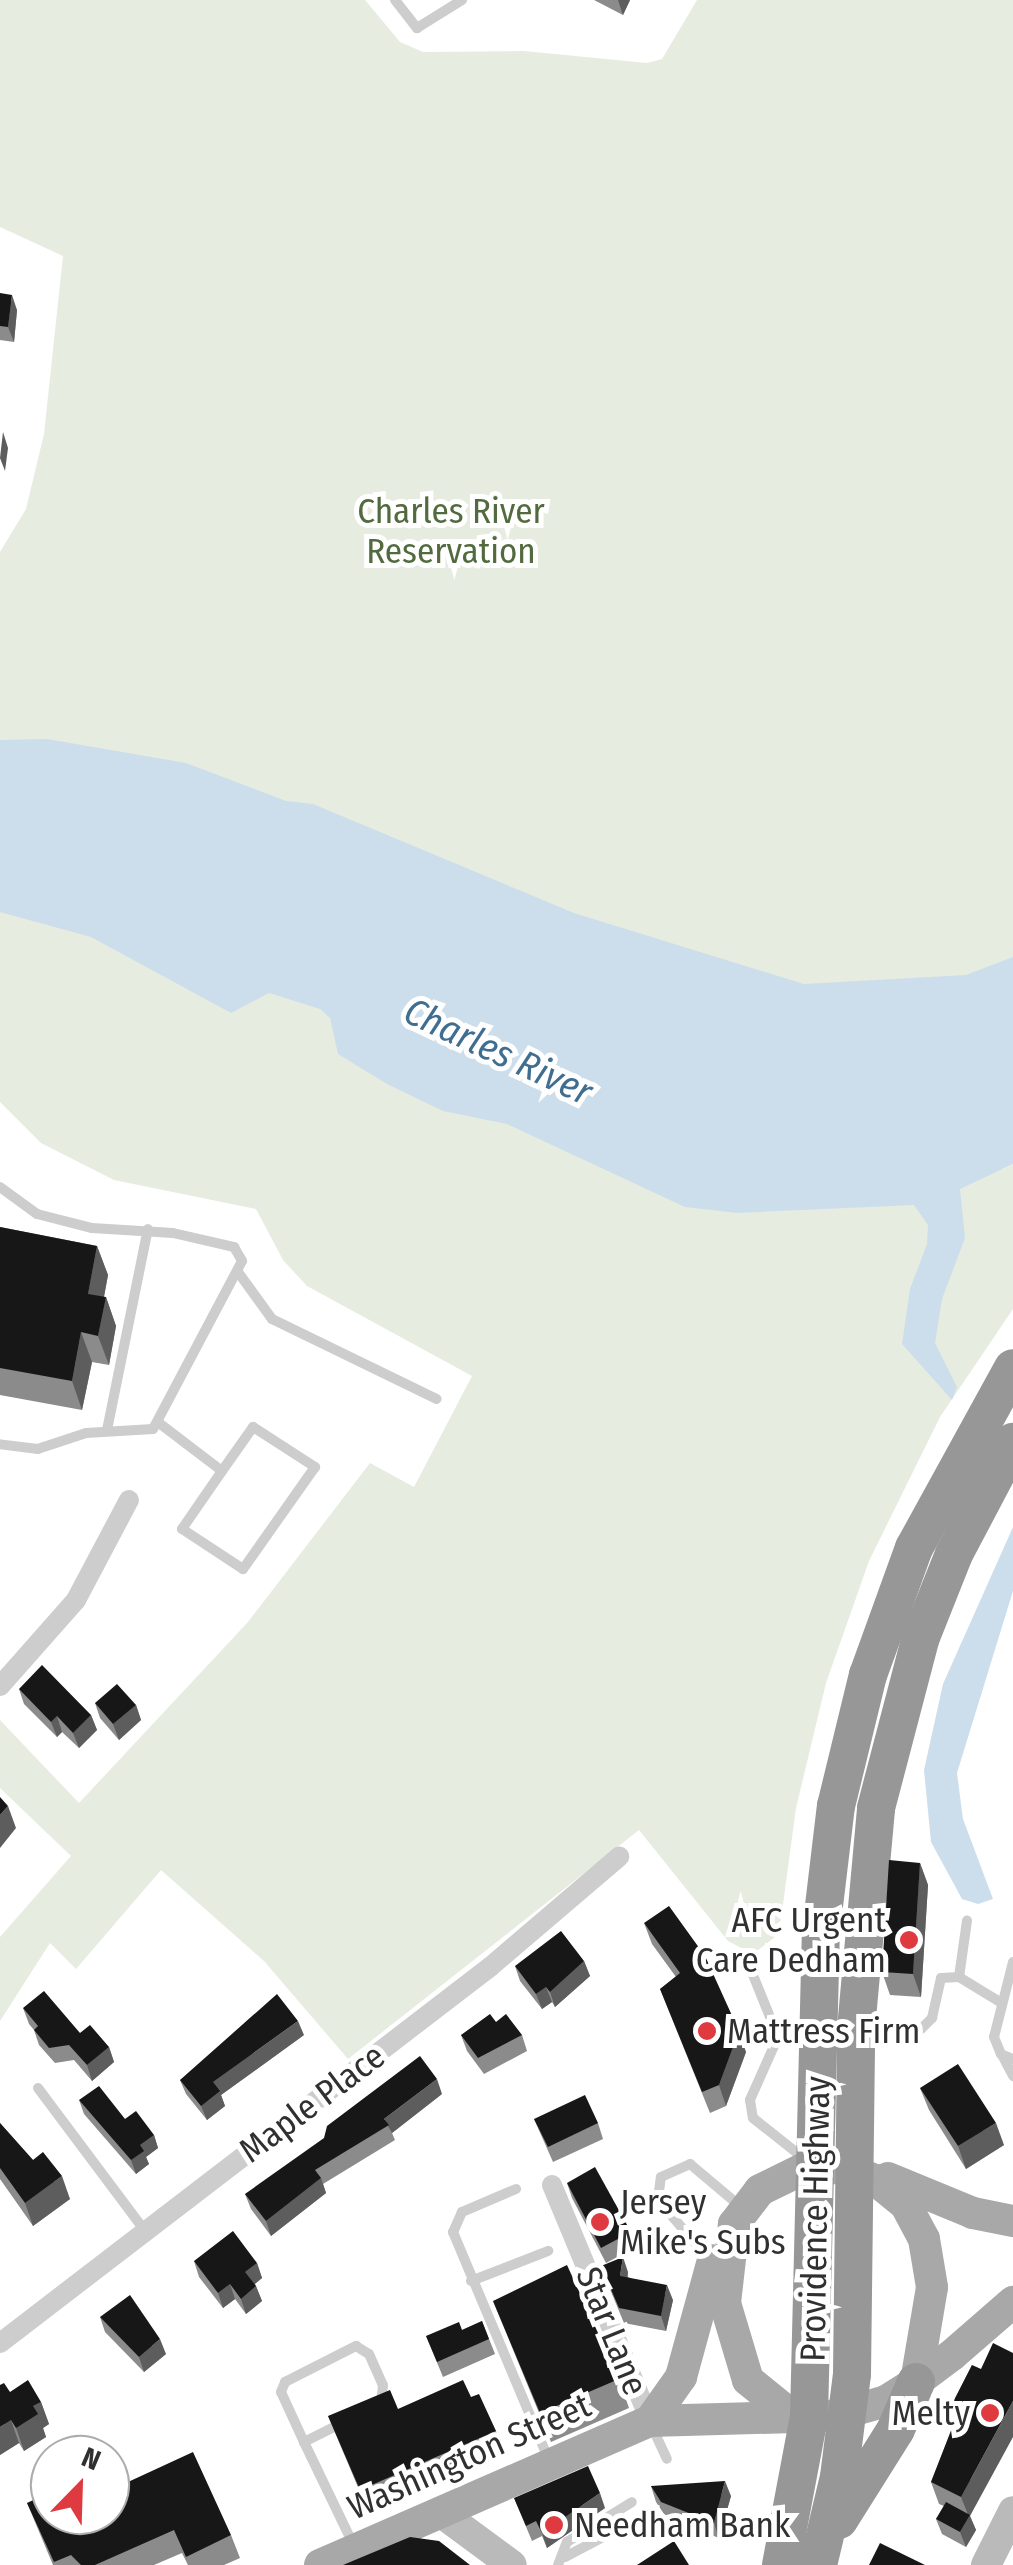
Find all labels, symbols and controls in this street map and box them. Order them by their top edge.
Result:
park label: Charles River Reservation [357,490,545,572]
water label: Charles River [397,989,599,1115]
place label: AFC Urgent Care Dedham [696,1899,886,1981]
marker: AFC Urgent Care Dedham [896,1927,922,1953]
place label: Mattress Firm [727,2010,920,2052]
marker: Mattress Firm [696,2020,718,2042]
street label: Maple Place [231,2035,393,2171]
street label: Providence Highway [792,2076,838,2362]
place label: Jersey Mike's Subs [620,2181,786,2263]
marker: Jersey Mike's Subs [589,2211,611,2233]
street label: Star Lane [567,2261,657,2401]
street label: Washington Street [341,2384,597,2528]
place label: Melty [892,2392,970,2434]
marker: Melty [979,2402,1001,2424]
north arrow [30,2435,130,2535]
text: N [77,2440,105,2477]
place label: Needham Bank [574,2504,790,2546]
marker: Needham Bank [543,2514,565,2536]

